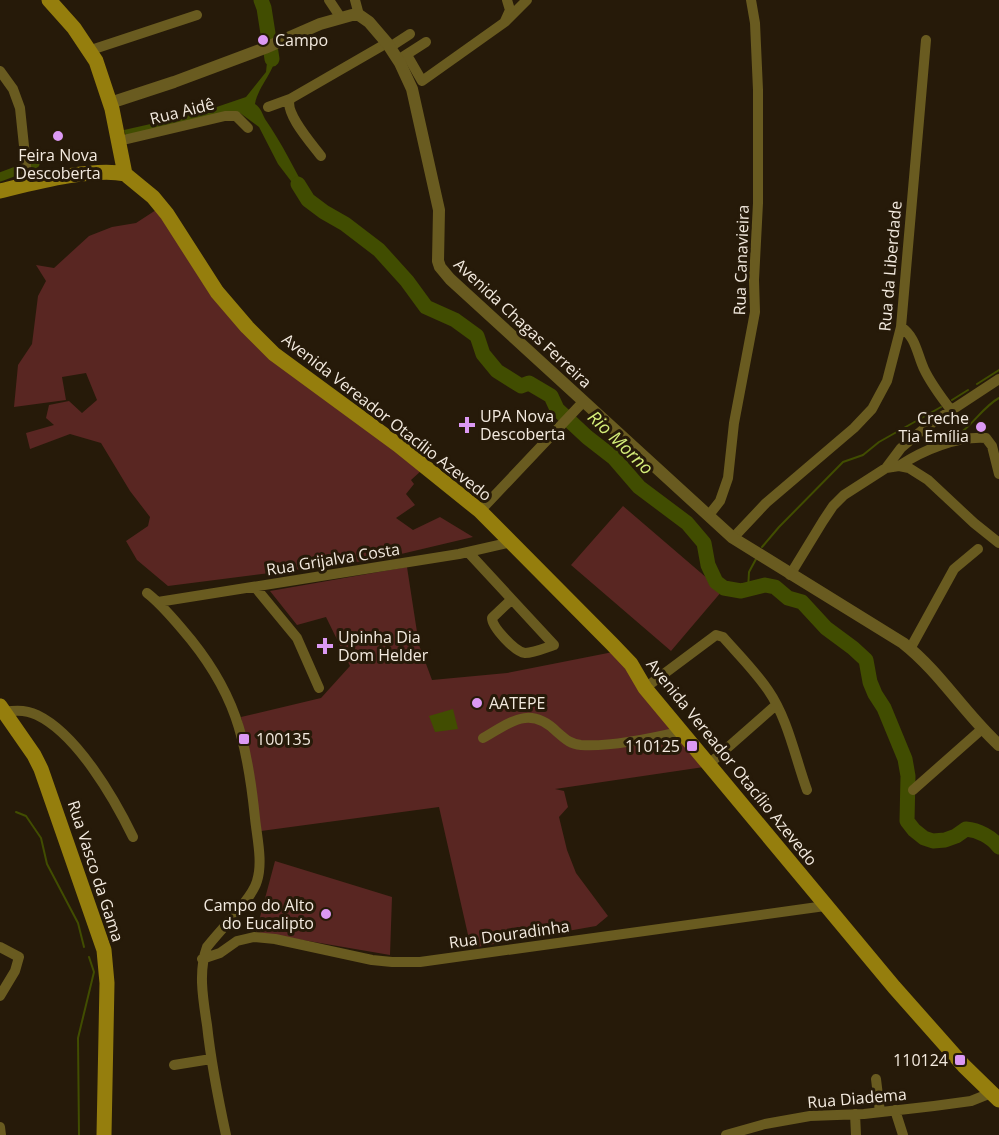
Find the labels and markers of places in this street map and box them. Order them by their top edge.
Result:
place label: Campo [275,29,328,51]
marker: Campo [256,33,270,47]
marker: Feira Nova Descoberta [51,129,65,143]
place label: Feira Nova Descoberta [15,144,101,184]
place label: UPA Nova Descoberta [480,405,565,445]
place label: Creche Tia Emília [898,407,969,447]
marker: UPA Nova Descoberta [458,416,476,434]
marker: Creche Tia Emília [974,420,988,434]
place label: Upinha Dia Dom Helder [338,626,429,666]
marker: Upinha Dia Dom Helder [316,637,334,655]
place label: AATEPE [489,692,545,714]
marker: AATEPE [470,696,484,710]
place label: 100135 [256,728,311,750]
marker: 100135 [237,732,251,746]
place label: 110125 [625,735,680,757]
marker: 110125 [685,739,699,753]
place label: Campo do Alto do Eucalipto [204,894,314,934]
marker: Campo do Alto do Eucalipto [319,907,333,921]
place label: 110124 [893,1049,948,1071]
marker: 110124 [953,1053,967,1067]

